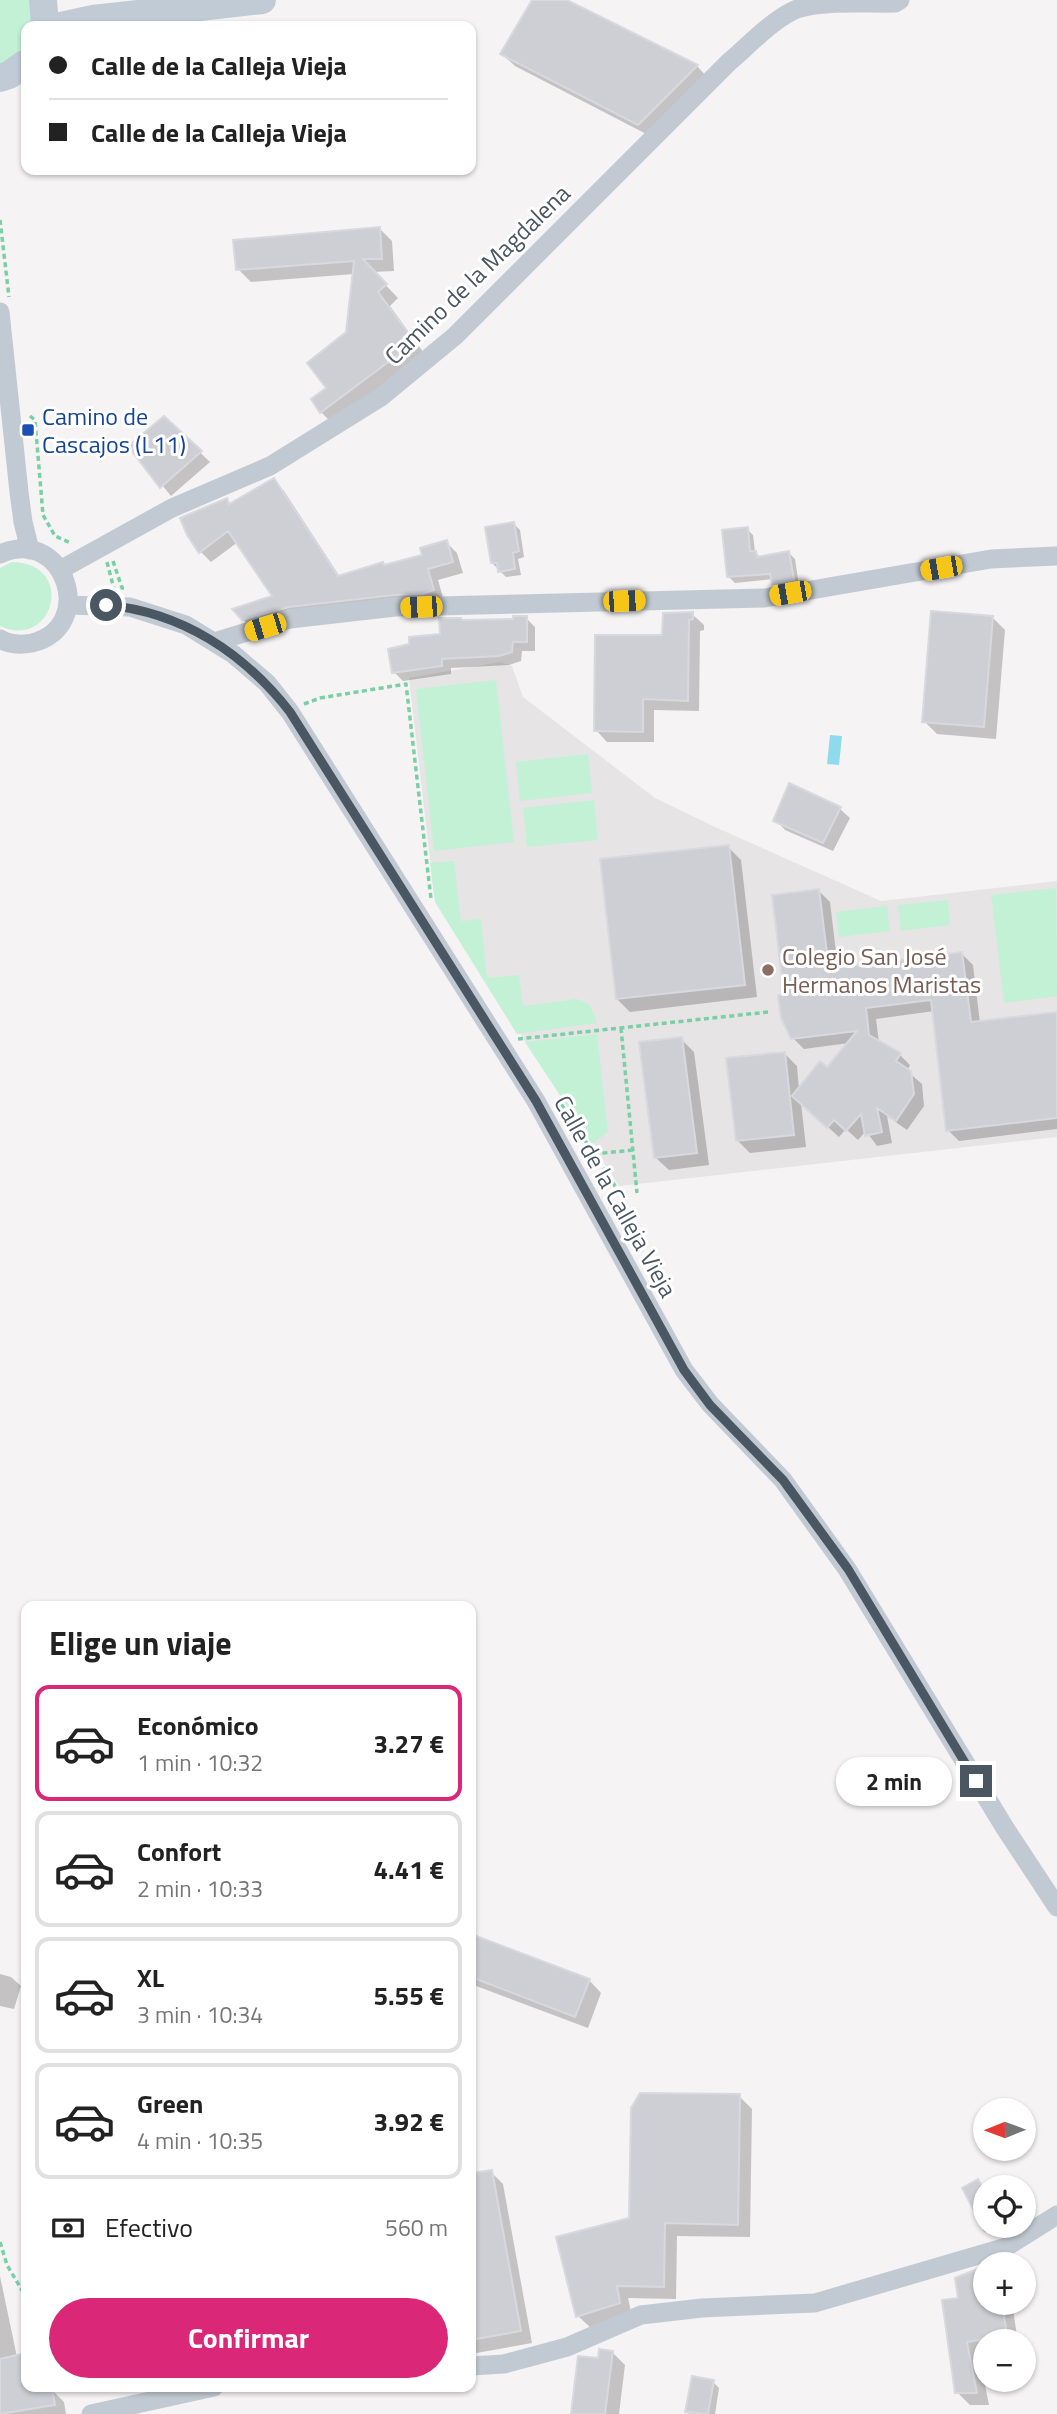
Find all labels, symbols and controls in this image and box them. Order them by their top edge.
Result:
text: Calle de la Calleja Vieja [91,46,347,85]
text: Calle de la Calleja Vieja [91,113,347,152]
street label: Camino de la Magdalena [376,176,578,372]
place label: Camino de Cascajos (L11) [42,398,186,462]
marker: Camino de Cascajos (L11) [20,422,36,438]
car [919,554,964,582]
car [768,579,813,607]
route start [90,589,122,621]
car [603,590,646,612]
car [400,596,443,618]
car [242,611,289,643]
place label: Colegio San José Hermanos Maristas [782,938,981,1002]
marker: Colegio San José Hermanos Maristas [760,962,776,978]
street label: Calle de la Calleja Vieja [545,1088,687,1304]
text: Elige un viaje [49,1619,232,1667]
text: Económico [137,1706,259,1745]
icon: car [53,1712,116,1775]
text: 3.27 € [373,1724,444,1763]
text: 1 min · 10:32 [137,1745,263,1780]
callout: 2 min [836,1756,951,1806]
text: 2 min [866,1764,922,1799]
route end [960,1765,992,1797]
text: Confort [137,1832,221,1871]
icon: car [53,1838,116,1901]
text: 4.41 € [373,1850,444,1889]
text: 2 min · 10:33 [137,1871,263,1906]
text: XL [137,1958,164,1997]
icon: car [53,1964,116,2027]
text: 5.55 € [373,1976,444,2015]
text: 3 min · 10:34 [137,1997,263,2032]
text: Green [137,2084,203,2123]
icon: car [53,2090,116,2153]
north arrow [973,2098,1036,2161]
map controls [973,2098,1036,2392]
text: 3.92 € [373,2102,444,2141]
text: 4 min · 10:35 [137,2123,263,2158]
button: locate [973,2175,1036,2238]
text: Efectivo [105,2208,193,2247]
icon: cash [49,2209,87,2247]
text: 560 m [385,2210,448,2245]
button: + [973,2252,1036,2315]
button: Confirmar [49,2298,448,2378]
button: − [973,2329,1036,2392]

